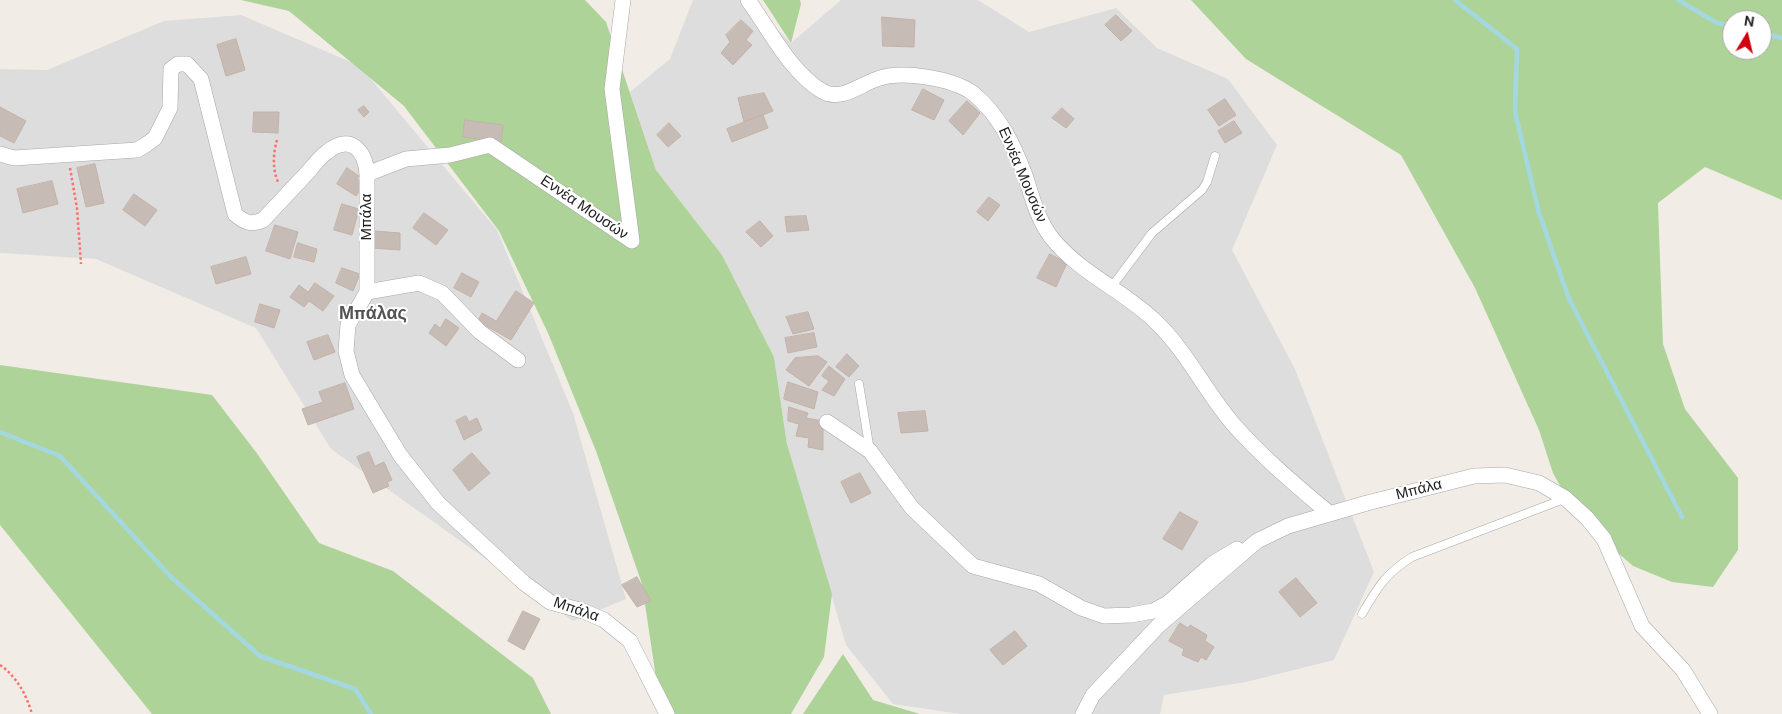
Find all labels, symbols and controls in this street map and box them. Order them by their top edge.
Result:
north arrow [1722,10,1772,60]
text: N [1743,11,1756,31]
street label: Εννέα Μουσών [994,125,1050,225]
street label: Εννέα Μουσών [537,172,631,244]
street label: Μπάλα [358,194,376,240]
district label: Μπάλας [339,303,407,325]
street label: Μπάλα [1394,476,1444,504]
street label: Μπάλα [551,594,601,626]

